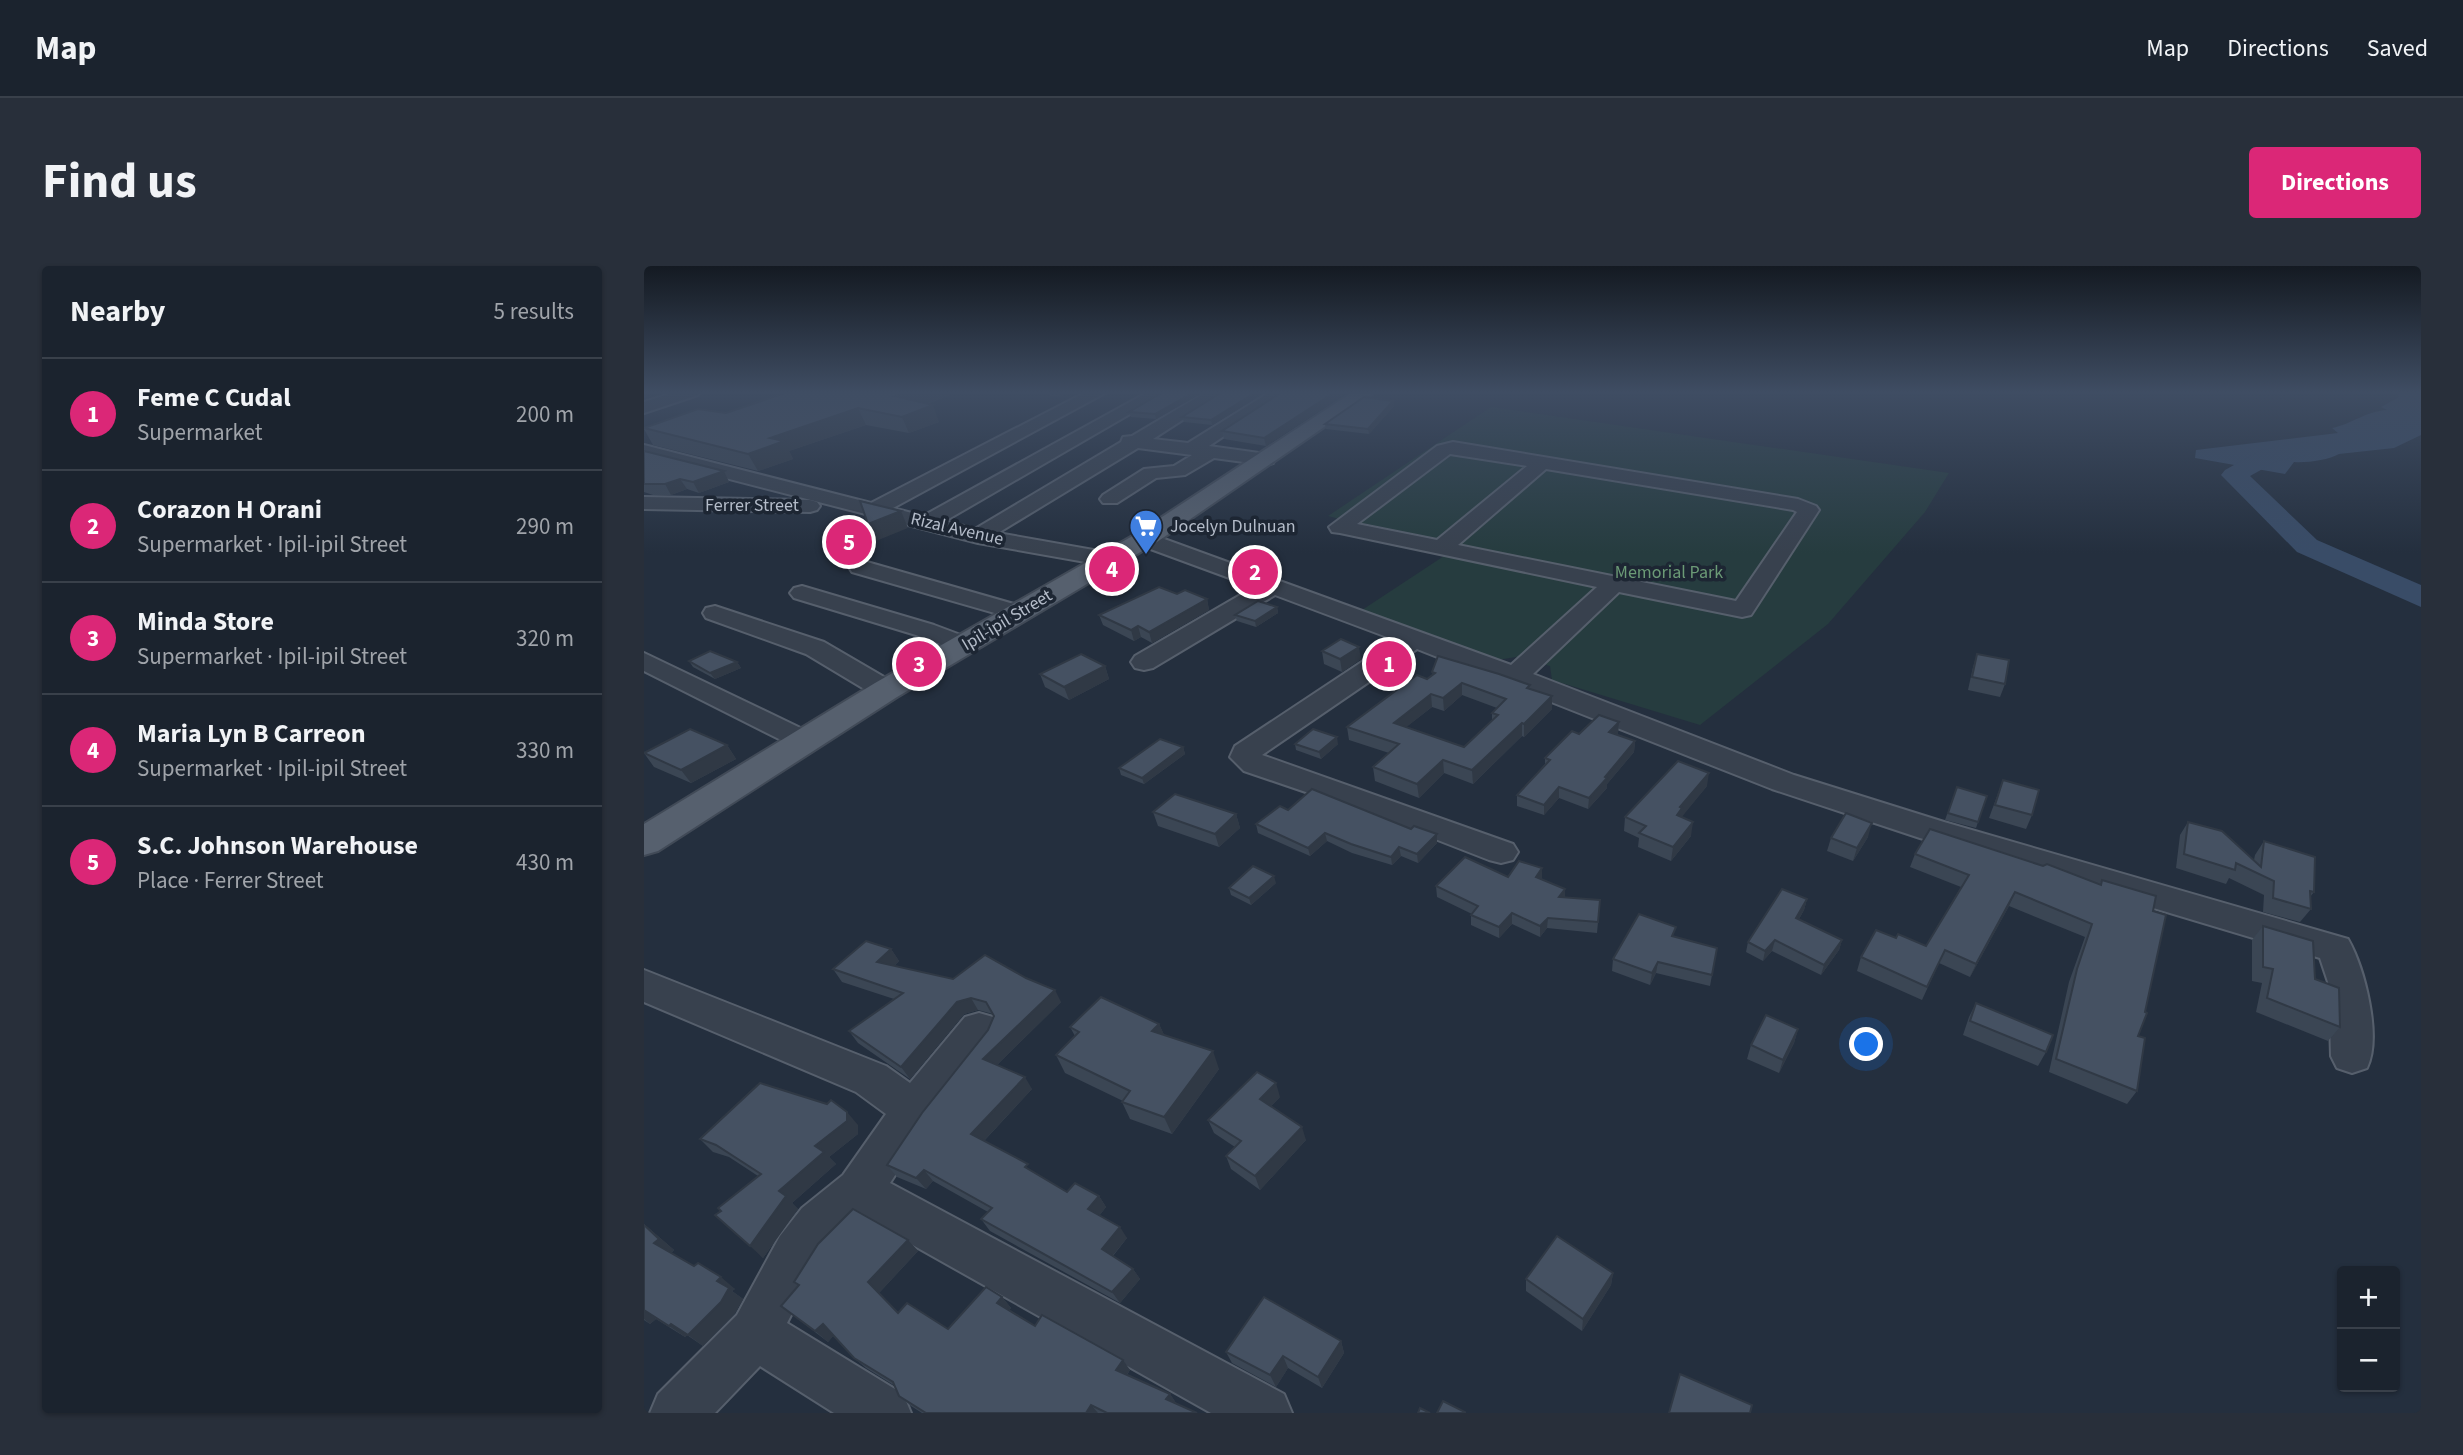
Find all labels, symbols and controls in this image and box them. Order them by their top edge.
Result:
text: Map [35,25,96,72]
text: Map [2146,31,2189,66]
text: Directions [2227,31,2329,66]
text: Saved [2367,31,2428,66]
text: Find us [42,147,197,217]
button: Directions [2249,147,2421,218]
text: Nearby [70,290,165,333]
text: 5 results [494,295,574,328]
text: Feme C Cudal [137,379,291,416]
text: 1 [87,398,99,431]
text: 200 m [516,398,574,431]
text: Supermarket [137,416,263,449]
text: Corazon H Orani [137,491,322,528]
street label: Ferrer Street [705,493,799,518]
street label: Rizal Avenue [908,506,1006,552]
supermarket icon: Jocelyn Dulnuan [1127,507,1165,556]
text: 2 [87,510,99,543]
text: 290 m [516,510,574,543]
place label: Jocelyn Dulnuan [1170,514,1296,539]
pin: 5 [826,516,872,568]
text: Supermarket · Ipil-ipil Street [137,528,407,561]
pin: 4 [1089,543,1135,595]
pin: 2 [1232,546,1278,598]
park label: Memorial Park [1615,560,1723,585]
street label: Ipil-ipil Street [957,583,1057,657]
text: Minda Store [137,603,274,640]
text: 3 [87,622,99,655]
text: 320 m [516,622,574,655]
pin: 3 [896,638,942,690]
pin: 1 [1366,638,1412,690]
text: Supermarket · Ipil-ipil Street [137,640,407,673]
text: Maria Lyn B Carreon [137,715,366,752]
text: 4 [87,734,99,767]
text: 330 m [516,734,574,767]
text: Supermarket · Ipil-ipil Street [137,752,407,785]
text: S.C. Johnson Warehouse [137,827,418,864]
text: 5 [87,846,99,879]
text: 430 m [516,846,574,879]
text: Place · Ferrer Street [137,864,324,897]
your location [1849,1027,1883,1061]
map controls [2337,1266,2400,1392]
button: + [2337,1266,2400,1329]
button: − [2337,1329,2400,1392]

